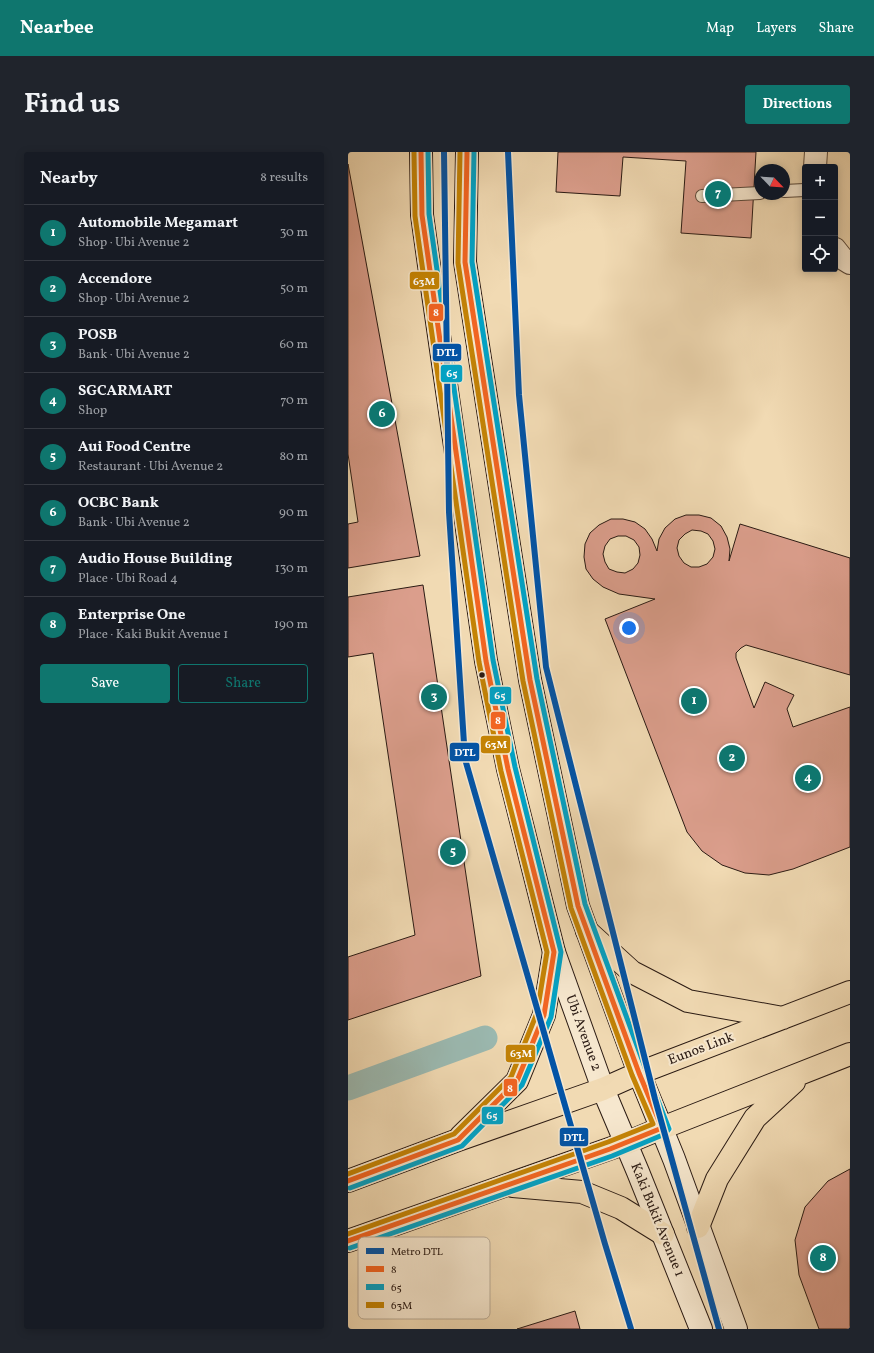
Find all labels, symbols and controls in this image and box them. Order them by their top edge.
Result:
text: Nearbee [20,15,94,41]
text: Map [706,19,734,38]
text: Layers [756,19,796,38]
text: Share [818,19,854,38]
text: Find us [24,85,120,124]
button: Directions [745,85,850,124]
north arrow [754,164,790,200]
map controls [802,164,838,272]
button: + [802,164,838,200]
text: Nearby [40,167,98,190]
text: 8 results [260,169,308,187]
pin: 7 [705,179,731,209]
button: − [802,200,838,236]
text: Automobile Megamart [78,213,238,234]
text: 1 [50,224,56,242]
text: 30 m [280,224,308,242]
text: Shop · Ubi Avenue 2 [78,234,190,252]
button: locate [802,236,838,272]
text: Accendore [78,269,152,290]
line badge: 63M [409,271,440,290]
text: 63M [413,275,435,290]
text: 2 [50,280,56,298]
text: 50 m [280,280,308,298]
text: Shop · Ubi Avenue 2 [78,290,190,308]
line badge: 8 [428,303,444,322]
text: 8 [433,306,439,321]
text: POSB [78,325,117,346]
text: 3 [50,336,56,354]
text: 60 m [280,336,308,354]
line badge: DTL [432,343,462,362]
text: Bank · Ubi Avenue 2 [78,346,190,364]
text: DTL [436,346,458,361]
line badge: 65 [440,364,463,383]
text: 65 [446,367,458,382]
text: SGCARMART [78,381,173,402]
text: 4 [49,392,57,410]
text: 70 m [280,392,308,410]
pin: 6 [369,399,395,429]
text: Shop [78,402,107,420]
text: Aui Food Centre [78,437,191,458]
text: 5 [50,448,56,466]
text: 80 m [279,448,308,466]
text: Restaurant · Ubi Avenue 2 [78,458,223,476]
text: OCBC Bank [78,493,159,514]
text: 6 [49,504,57,522]
text: 90 m [279,504,308,522]
text: Bank · Ubi Avenue 2 [78,514,190,532]
text: Audio House Building [78,549,232,570]
text: 7 [50,560,56,578]
text: 130 m [275,560,308,578]
text: Place · Ubi Road 4 [78,570,178,588]
text: Enterprise One [78,605,185,626]
text: 8 [49,616,57,634]
text: 190 m [274,616,308,634]
your location [619,618,639,638]
text: Place · Kaki Bukit Avenue 1 [78,626,228,644]
button: Save [40,664,170,703]
button: Share [178,664,308,703]
unlabelled marker [477,670,487,680]
pin: 3 [421,682,447,712]
line badge: 65 [489,686,512,705]
pin: 1 [681,686,707,716]
text: 65 [494,689,506,704]
line badge: 8 [490,711,506,730]
text: 8 [495,714,501,729]
line badge: 63M [480,735,511,754]
text: 63M [485,738,507,753]
line badge: DTL [449,742,480,762]
pin: 2 [719,743,745,773]
text: DTL [454,746,476,761]
pin: 4 [795,763,821,793]
pin: 5 [440,837,466,867]
street label: Ubi Avenue 2 [560,992,606,1074]
street label: Eunos Link [665,1028,737,1070]
line badge: 63M [505,1044,536,1063]
text: 63M [510,1047,532,1062]
line badge: 8 [503,1078,518,1097]
text: 8 [507,1082,513,1097]
line badge: 65 [481,1106,504,1125]
text: 65 [486,1109,498,1124]
line badge: DTL [559,1127,589,1147]
text: DTL [563,1131,585,1146]
street label: Kaki Bukit Avenue 1 [625,1160,689,1280]
legend [358,1237,490,1319]
pin: 8 [810,1243,836,1273]
text: Metro DTL [391,1245,443,1260]
text: 8 [391,1263,397,1278]
text: 65 [391,1281,402,1296]
text: 63M [391,1299,412,1314]

